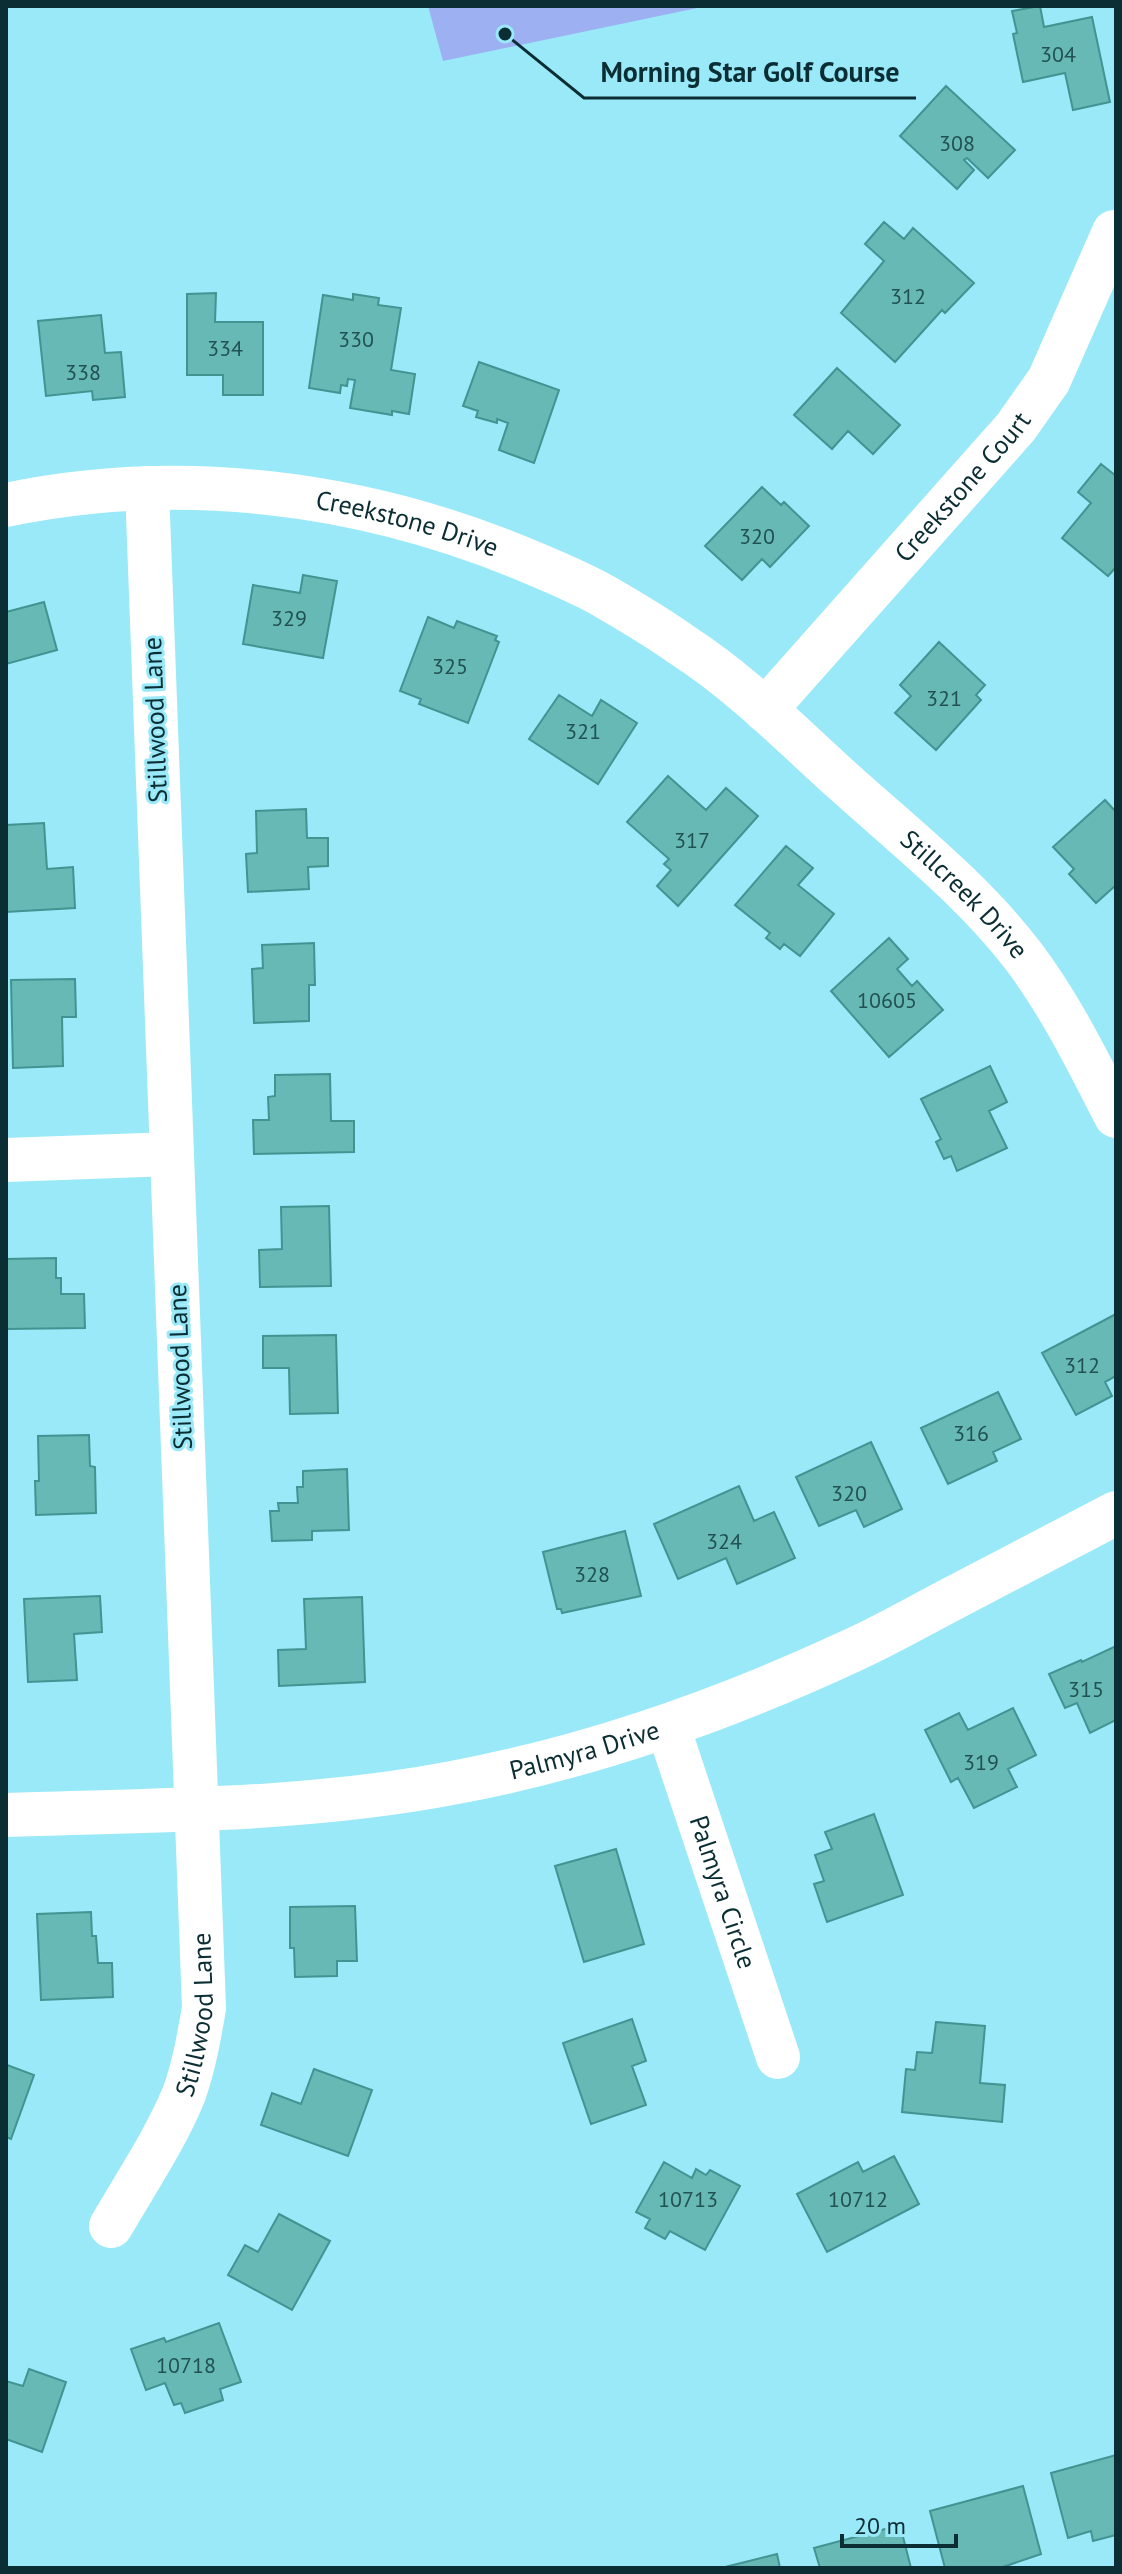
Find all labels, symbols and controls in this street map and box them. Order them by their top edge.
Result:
house number: 304 [1040,40,1076,68]
callout: Morning Star Golf Course [584,46,916,98]
text: Morning Star Golf Course [600,53,900,90]
house number: 308 [939,129,975,157]
house number: 312 [890,282,926,310]
house number: 330 [338,325,374,353]
house number: 334 [207,334,243,362]
house number: 338 [65,358,101,386]
street label: Creekstone Court [887,405,1038,569]
street label: Creekstone Drive [313,483,503,564]
house number: 320 [739,522,775,550]
house number: 329 [271,604,307,632]
street label: Stillwood Lane [135,637,174,803]
house number: 325 [432,652,468,680]
house number: 321 [926,684,962,712]
house number: 321 [565,717,601,745]
street label: Stillcreek Drive [894,822,1036,965]
house number: 317 [674,826,710,854]
house number: 10605 [857,986,917,1014]
street label: Stillwood Lane [160,1284,199,1450]
house number: 312 [1064,1351,1100,1379]
house number: 316 [953,1419,989,1447]
house number: 320 [831,1479,867,1507]
house number: 324 [706,1527,742,1555]
house number: 328 [574,1560,610,1588]
house number: 315 [1068,1675,1104,1703]
street label: Palmyra Drive [506,1713,663,1787]
house number: 319 [963,1748,999,1776]
street label: Palmyra Circle [683,1811,764,1973]
street label: Stillwood Lane [167,1932,220,2101]
house number: 10713 [658,2185,718,2213]
house number: 10712 [828,2185,888,2213]
house number: 10718 [156,2351,216,2379]
scale bar [842,2498,956,2548]
text: 20 m [854,2510,906,2541]

